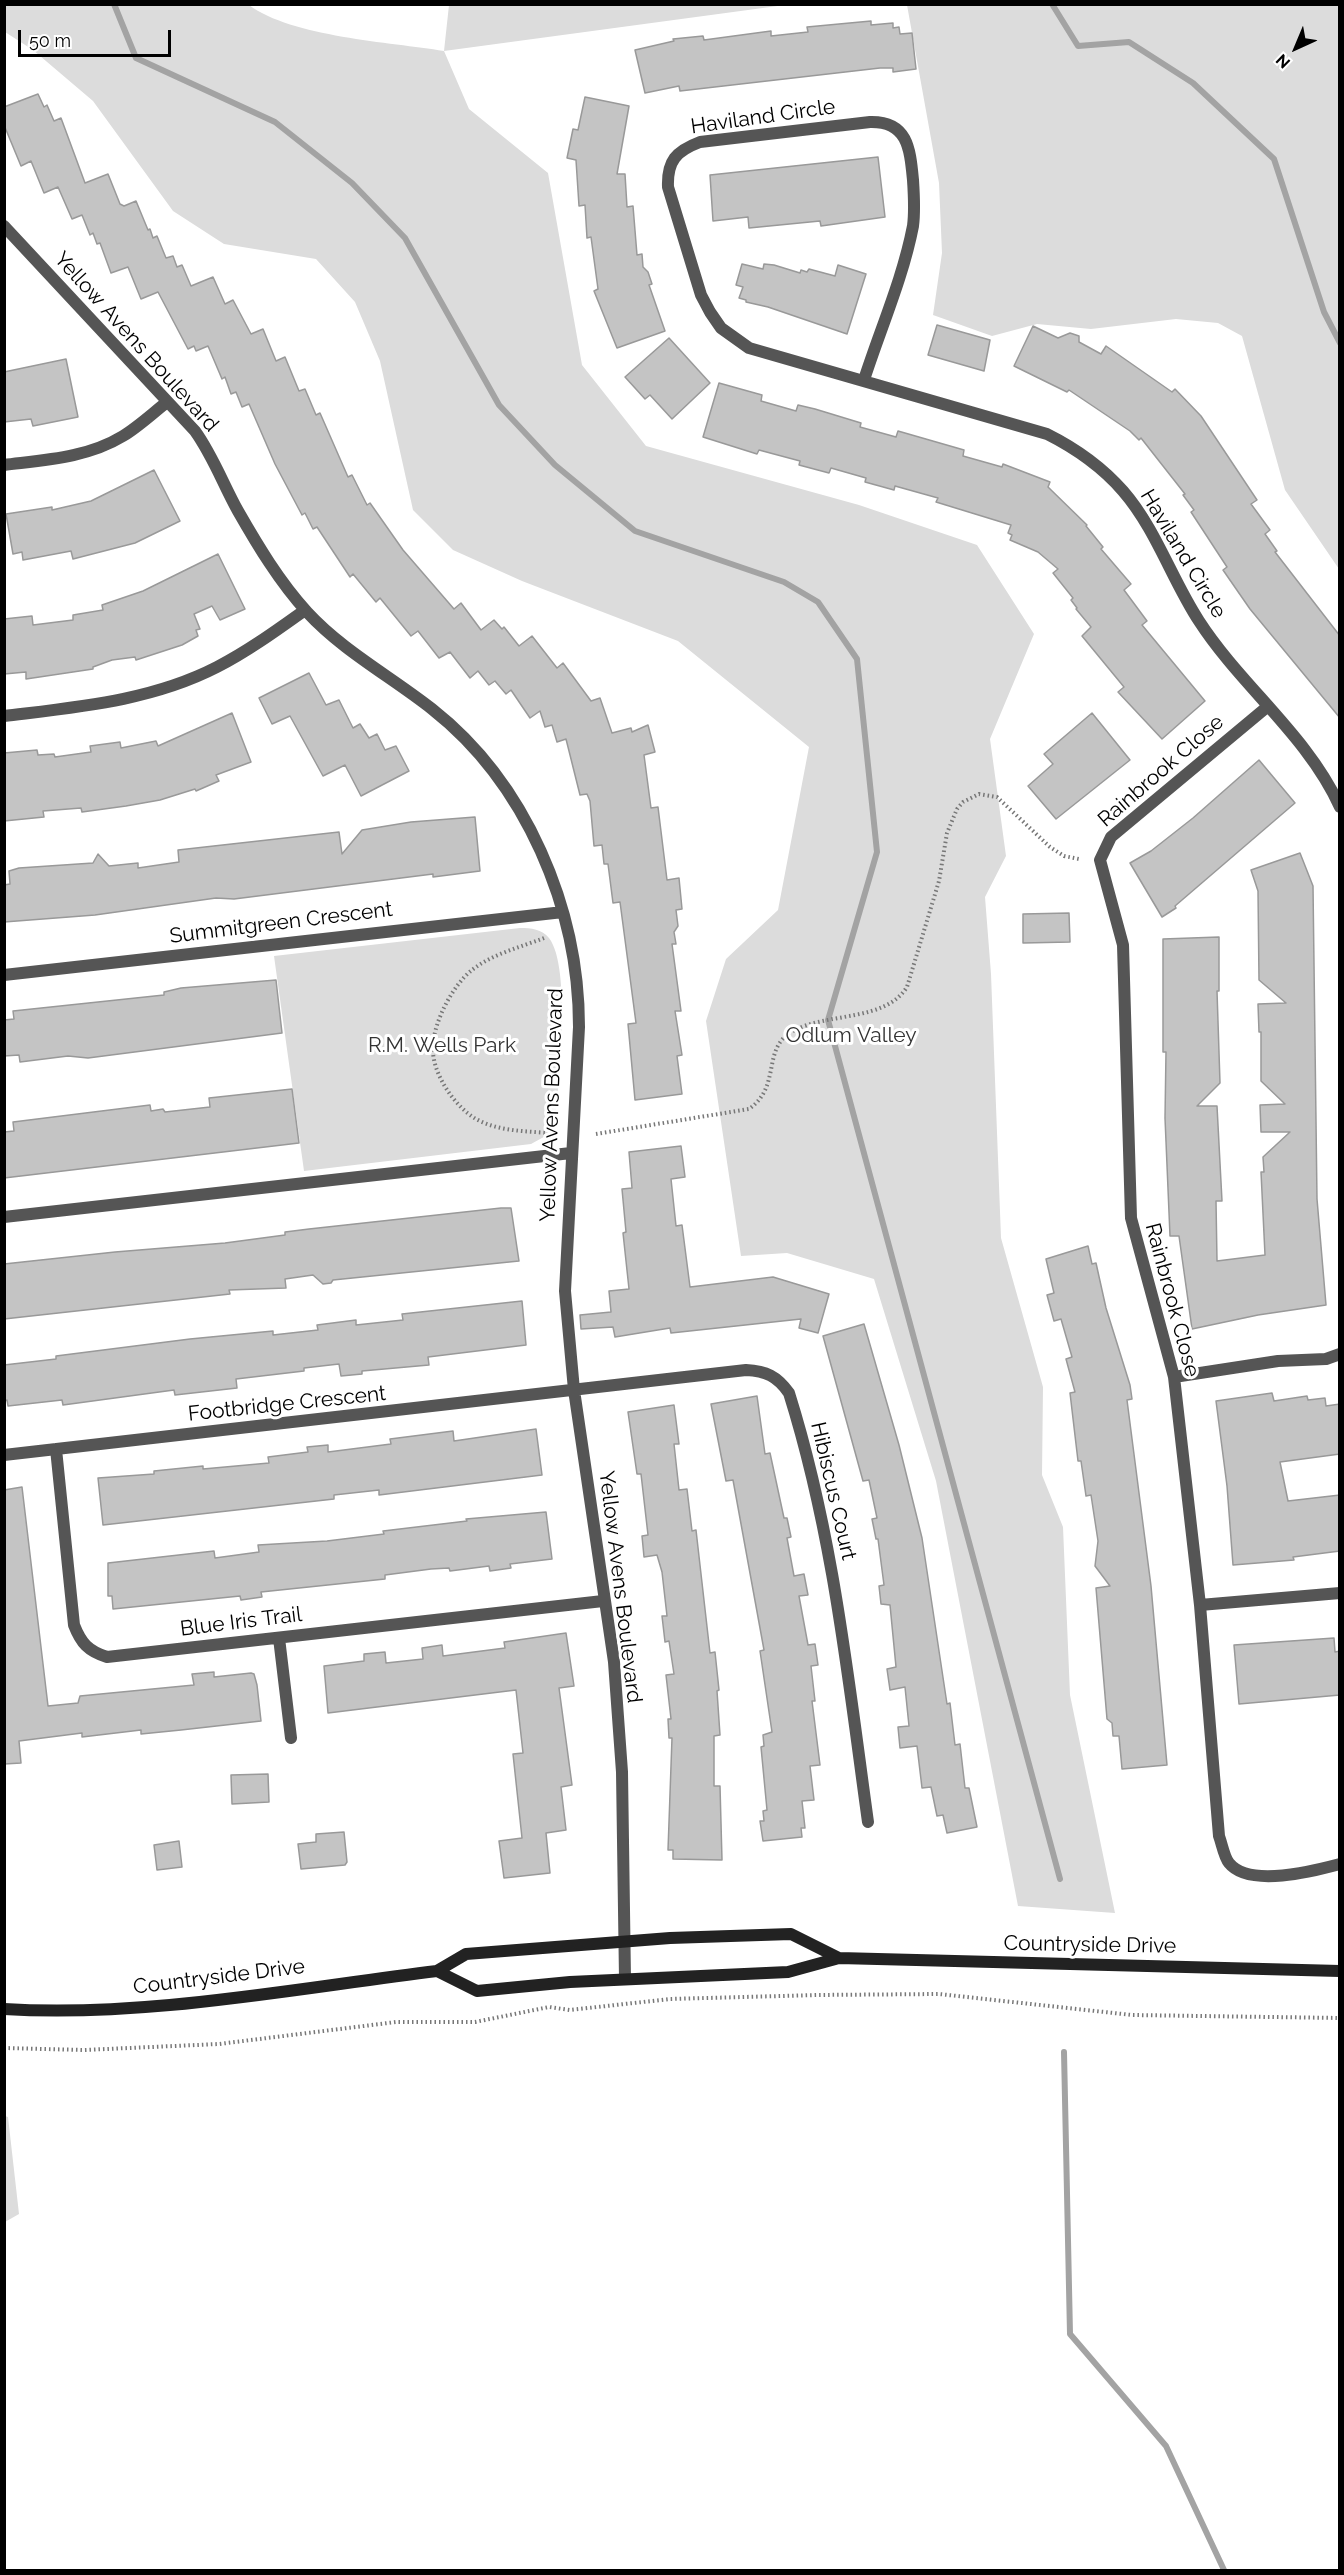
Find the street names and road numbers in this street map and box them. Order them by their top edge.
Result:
street label: Haviland Circle [689,94,837,140]
street label: Yellow Avens Boulevard [48,247,224,437]
street label: Haviland Circle [1135,485,1231,623]
street label: Rainbrook Close [1093,710,1229,832]
street label: Summitgreen Crescent [168,897,394,949]
street label: Yellow Avens Boulevard [535,988,569,1222]
street label: Rainbrook Close [1139,1220,1205,1380]
street label: Footbridge Crescent [187,1381,387,1427]
street label: Hibiscus Court [805,1419,861,1563]
street label: Yellow Avens Boulevard [593,1470,647,1704]
street label: Blue Iris Trail [179,1602,303,1642]
street label: Countryside Drive [1003,1931,1177,1959]
street label: Countryside Drive [132,1954,306,2000]

